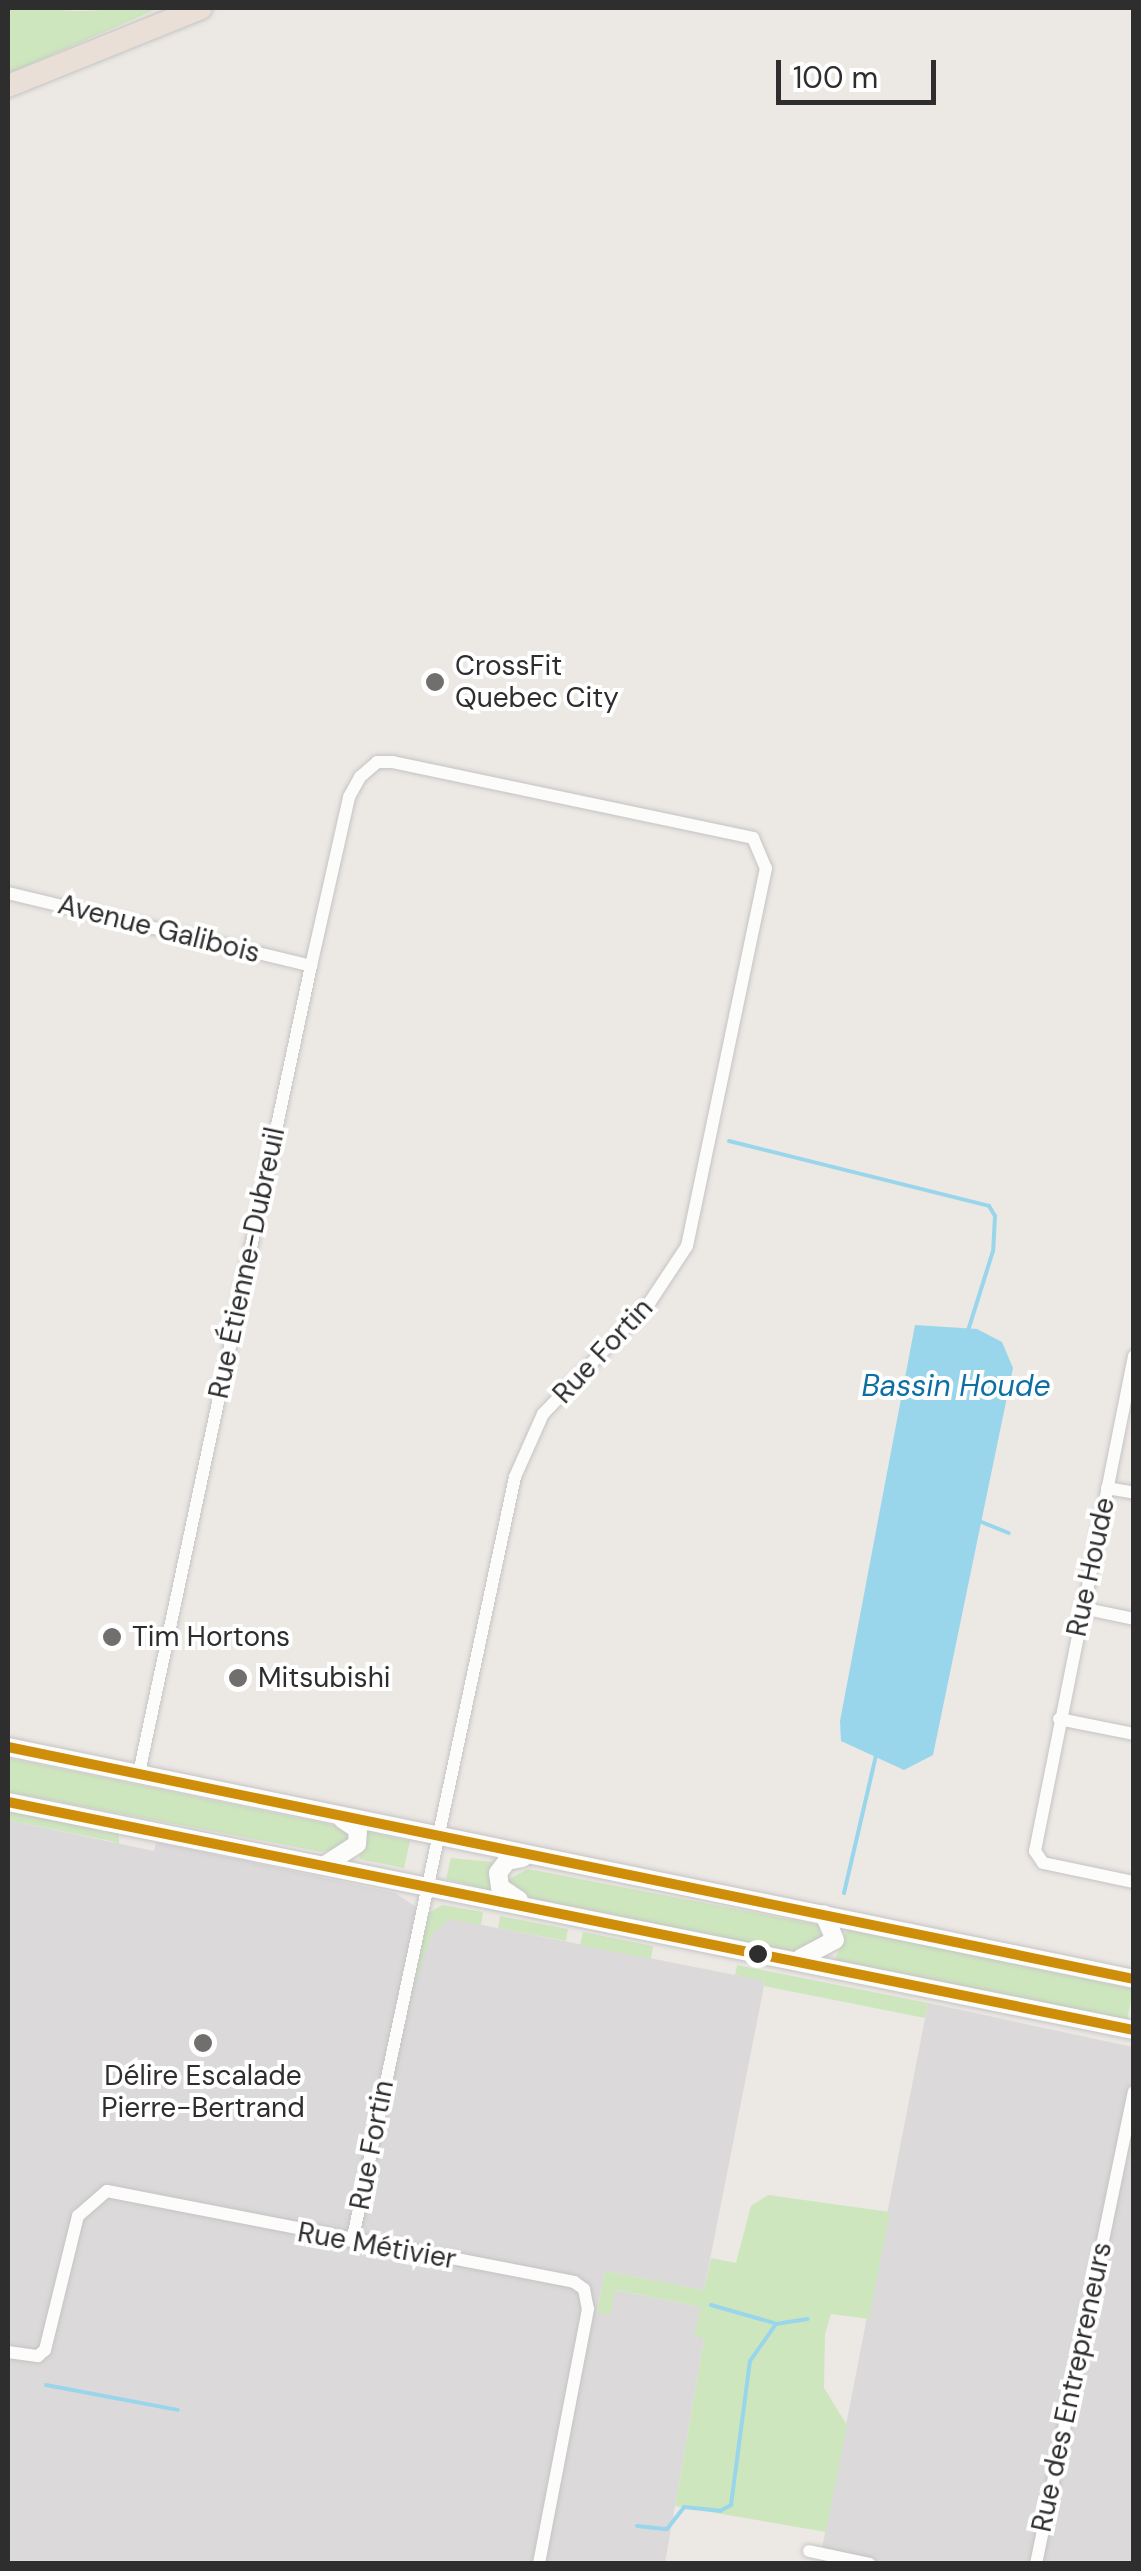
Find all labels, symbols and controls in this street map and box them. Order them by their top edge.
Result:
scale bar [781,40,941,102]
text: 100 m [793,58,878,97]
place label: CrossFit Quebec City [455,649,619,715]
marker: CrossFit Quebec City [424,671,446,693]
street label: Avenue Galibois [55,888,263,970]
street label: Rue Étienne-Dubreuil [202,1124,292,1402]
street label: Rue Fortin [546,1292,660,1410]
water label: Bassin Houde [861,1368,1051,1404]
street label: Rue Houde [1060,1494,1122,1640]
place label: Tim Hortons [132,1620,290,1654]
marker: Tim Hortons [101,1626,123,1648]
place label: Mitsubishi [258,1661,390,1695]
marker: Mitsubishi [227,1667,249,1689]
unlabelled marker [748,1944,768,1964]
marker: Délire Escalade Pierre-Bertrand [192,2032,214,2054]
place label: Délire Escalade Pierre-Bertrand [101,2059,305,2125]
street label: Rue Fortin [343,2077,401,2213]
street label: Rue Métivier [295,2216,459,2276]
street label: Rue des Entrepreneurs [1025,2239,1119,2535]

